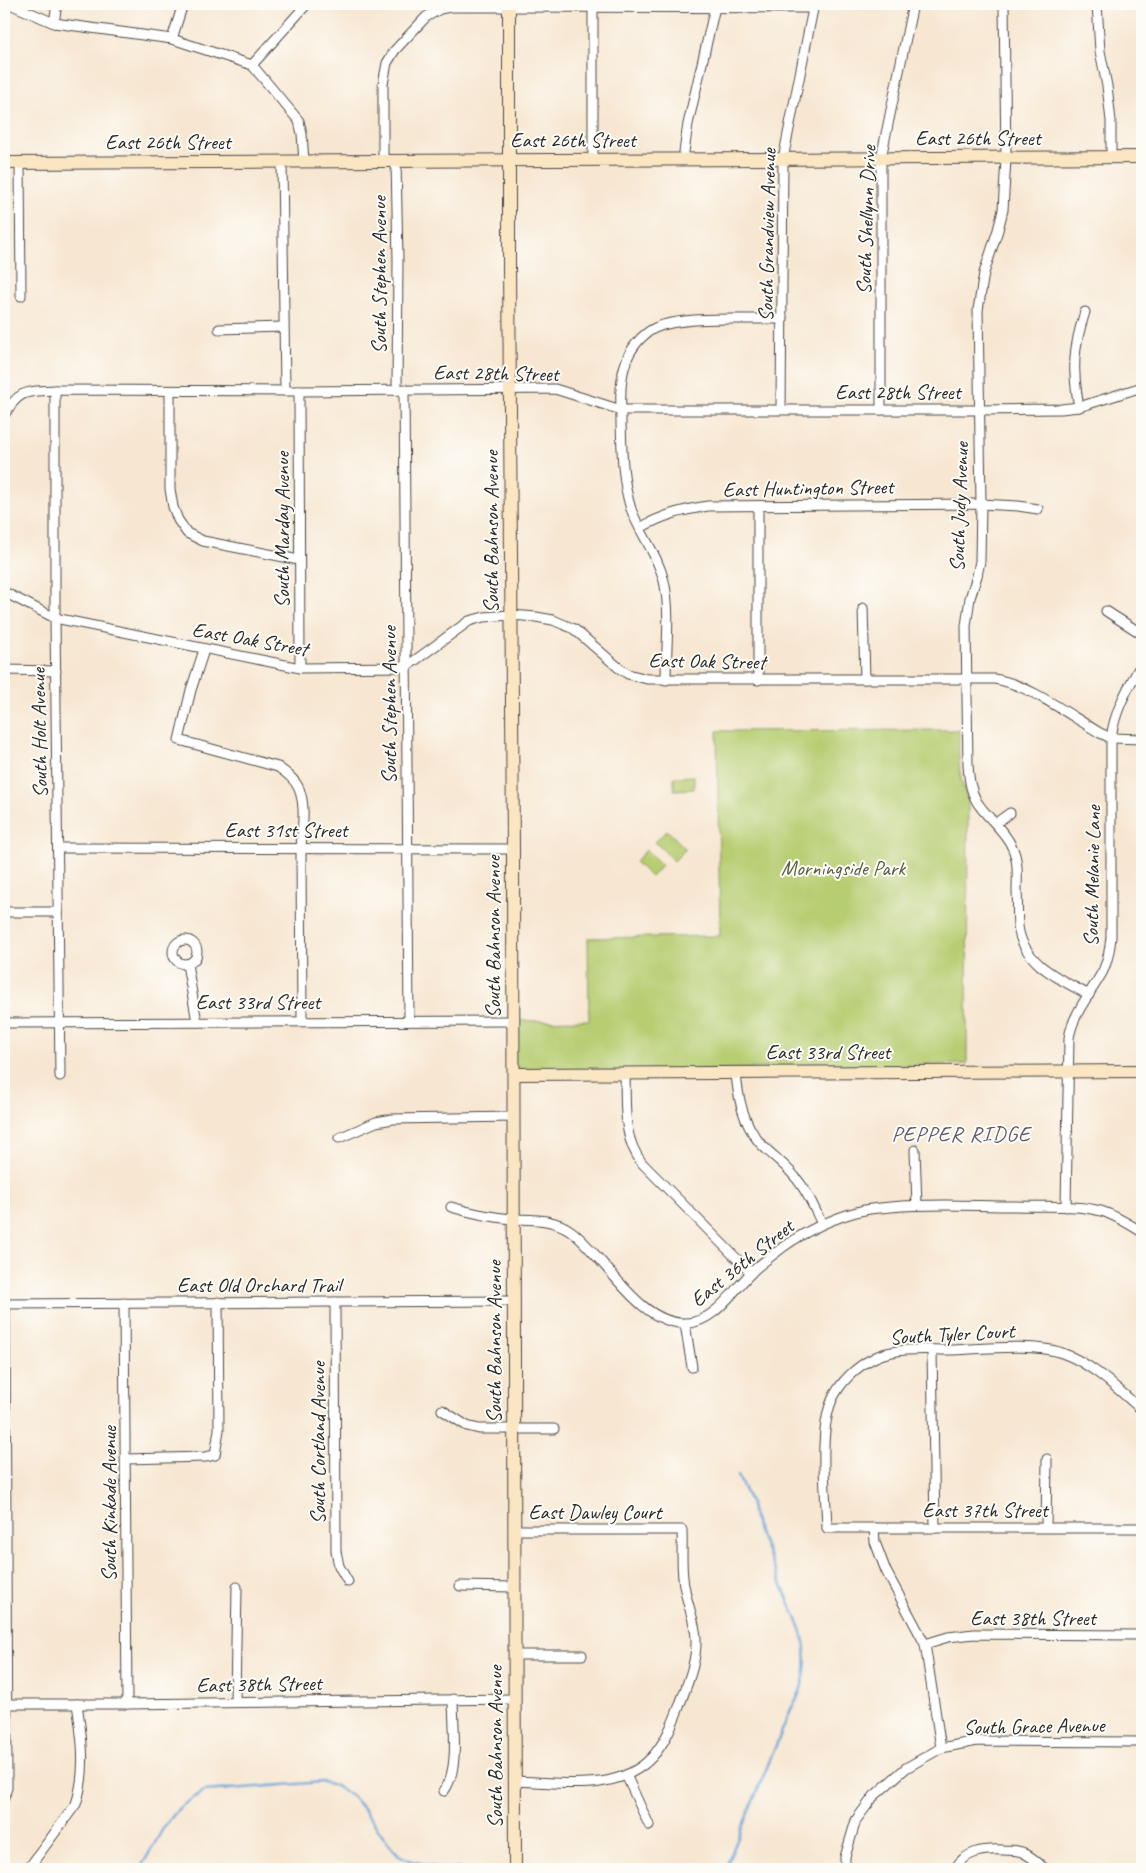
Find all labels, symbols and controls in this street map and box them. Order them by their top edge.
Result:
street label: East 26th Street [915,125,1043,151]
street label: East 26th Street [510,127,638,153]
street label: East 26th Street [105,129,233,155]
street label: South Shellynn Drive [850,144,882,295]
street label: South Grandview Avenue [752,147,782,322]
street label: South Stephen Avenue [366,194,392,354]
street label: East 28th Street [433,359,561,387]
street label: East 28th Street [835,379,963,405]
street label: South Judy Avenue [944,441,974,572]
street label: South Bahnson Avenue [478,449,504,613]
street label: South Marday Avenue [269,450,295,608]
street label: East Huntington Street [723,473,896,502]
street label: East Oak Street [190,616,313,662]
street label: South Stephen Avenue [376,624,402,784]
street label: East Oak Street [648,647,769,675]
street label: South Holt Avenue [25,667,53,798]
street label: South Melanie Lane [1078,804,1106,947]
street label: East 31st Street [225,817,349,843]
street label: South Bahnson Avenue [480,854,506,1018]
park label: Morningside Park [781,855,906,881]
street label: East 33rd Street [196,989,322,1015]
street label: East 33rd Street [766,1039,892,1065]
district label: PEPPER RIDGE [891,1120,1033,1148]
street label: East 36th Street [685,1212,800,1313]
street label: South Bahnson Avenue [481,1259,507,1423]
street label: East Old Orchard Trail [177,1272,344,1298]
street label: South Tyler Court [889,1318,1017,1350]
street label: South Cortland Avenue [305,1359,331,1524]
street label: South Kinkade Avenue [96,1425,122,1582]
street label: East 37th Street [922,1497,1050,1523]
street label: East Dawley Court [528,1499,664,1525]
street label: East 38th Street [970,1605,1098,1631]
street label: South Bahnson Avenue [482,1664,508,1828]
street label: East 38th Street [196,1670,324,1698]
street label: South Grace Avenue [963,1712,1107,1740]

